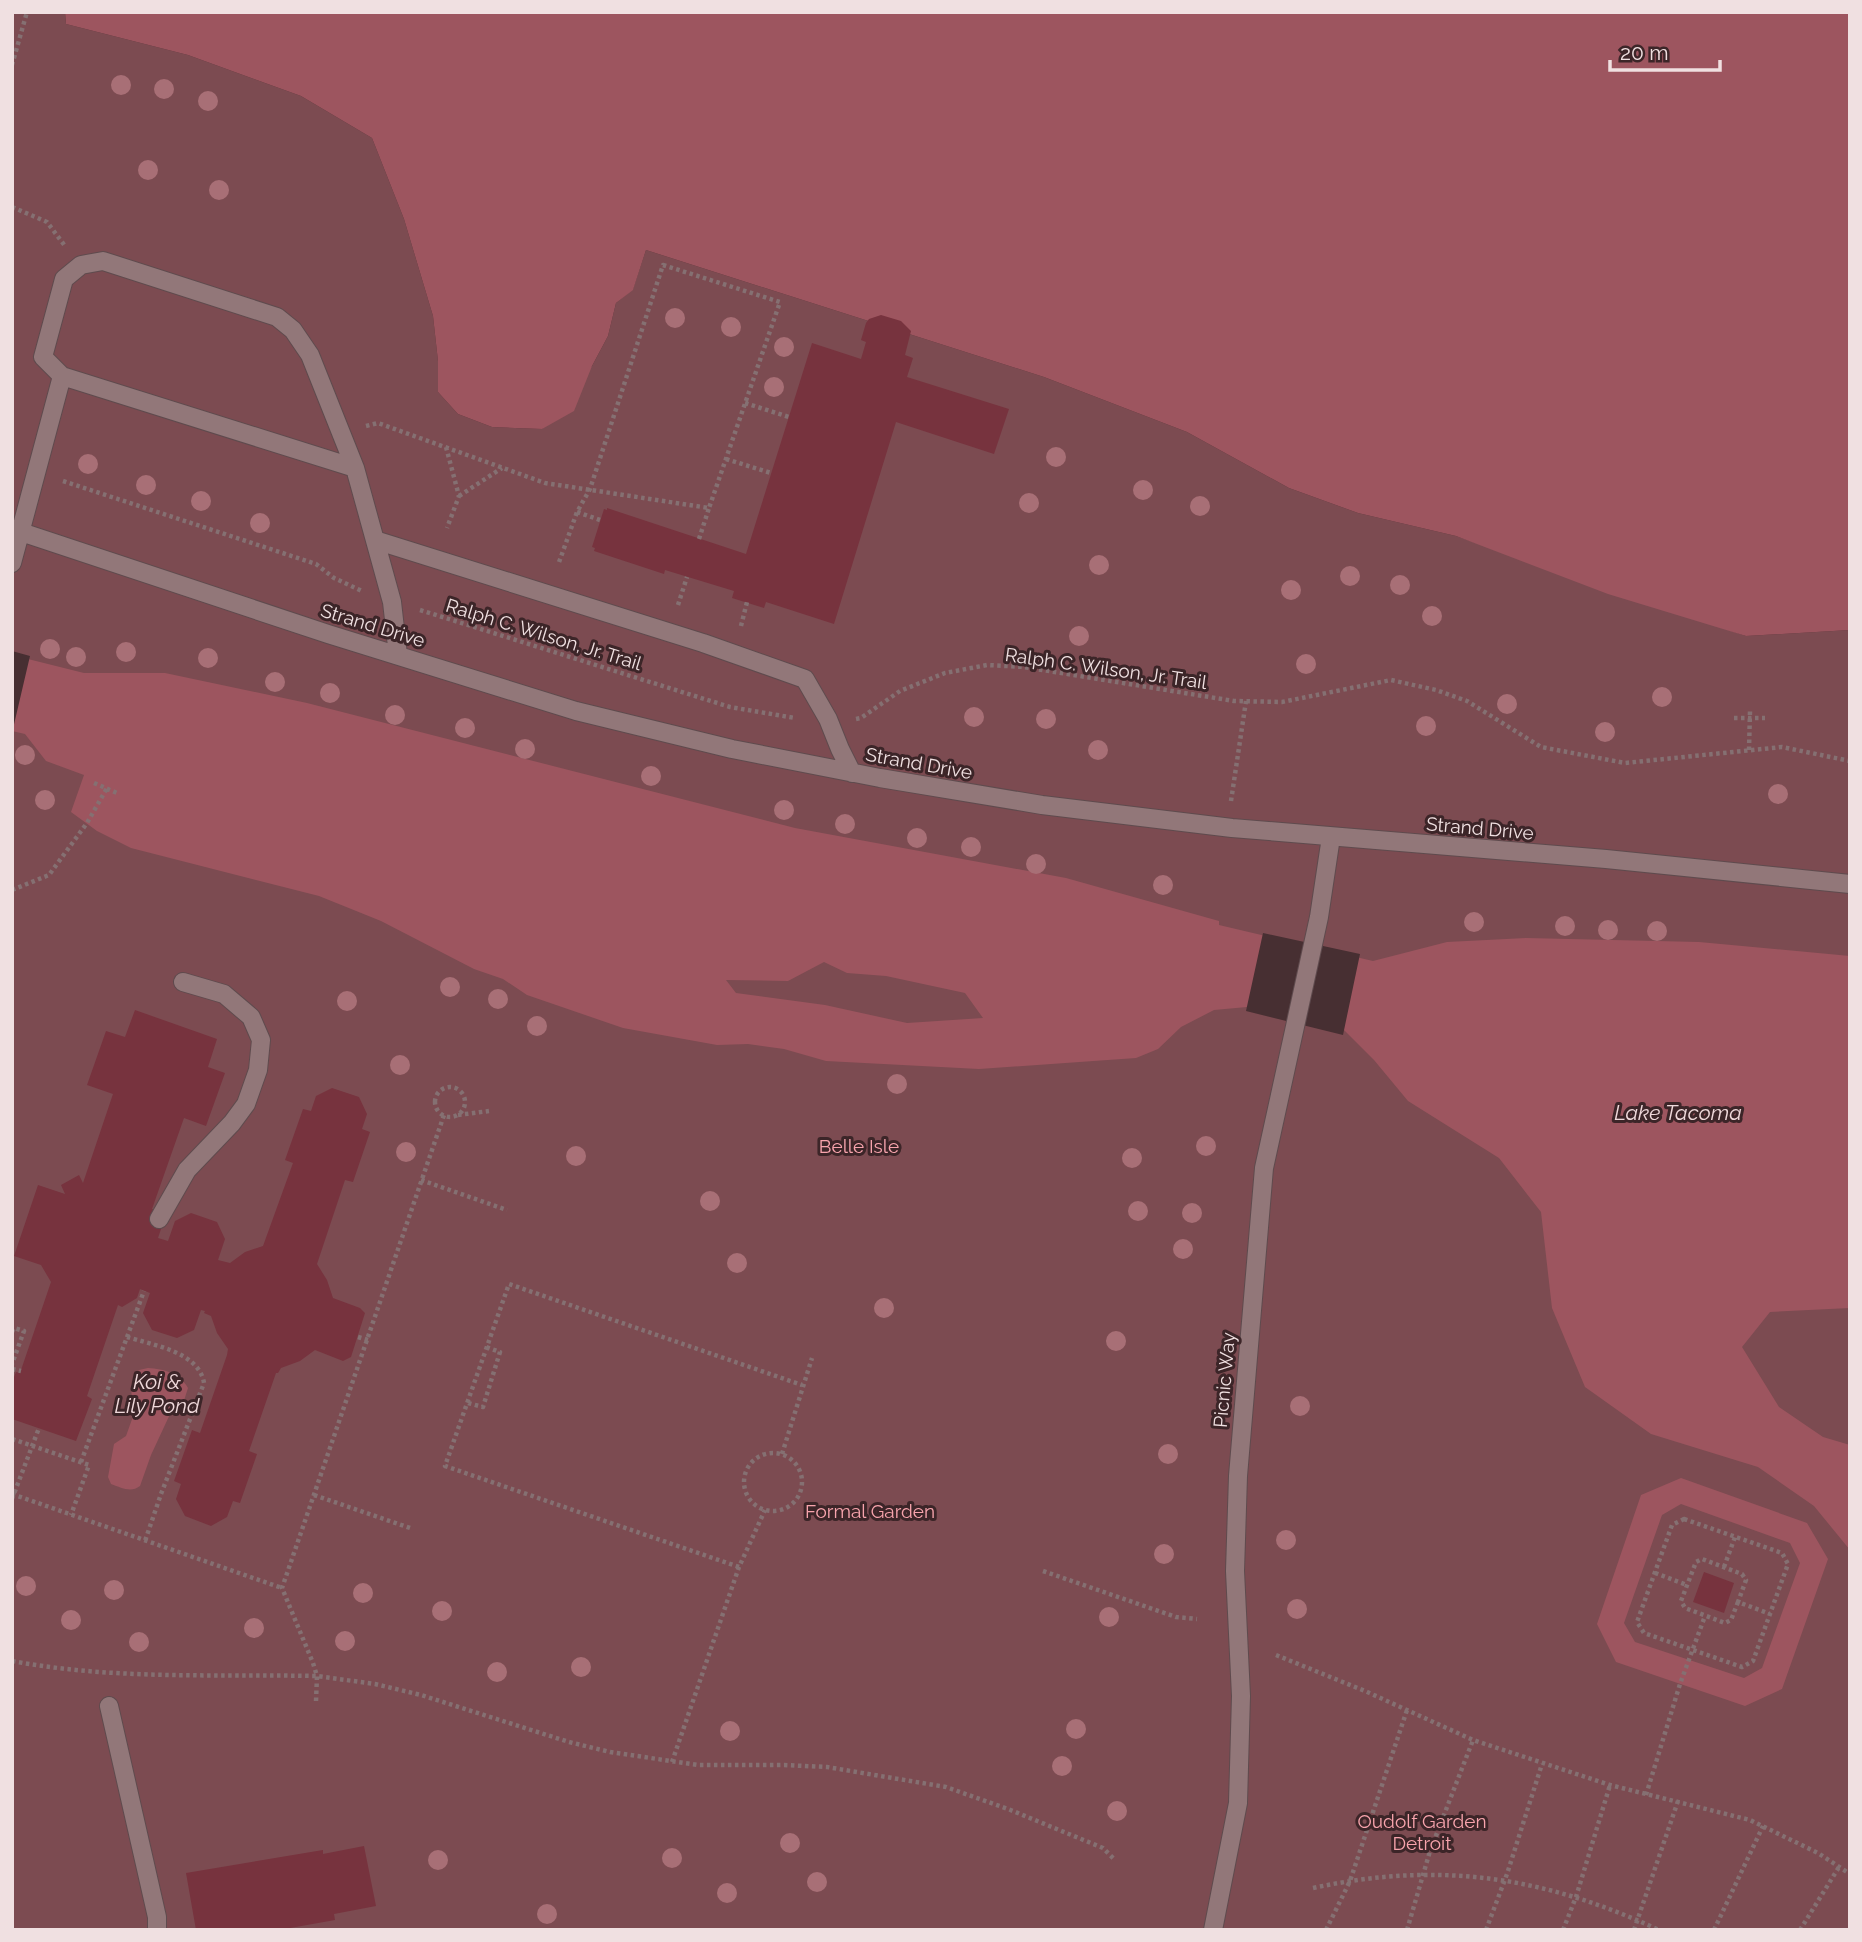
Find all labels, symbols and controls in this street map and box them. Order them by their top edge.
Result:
scale bar [1610,28,1720,72]
text: 20 m [1620,40,1668,65]
street label: Ralph C. Wilson, Jr. Trail [443,594,645,675]
street label: Strand Drive [318,599,428,651]
street label: Ralph C. Wilson, Jr. Trail [1004,643,1209,693]
street label: Strand Drive [864,743,974,783]
street label: Strand Drive [1425,812,1535,844]
water label: Lake Tacoma [1614,1100,1742,1125]
park label: Belle Isle [819,1135,899,1157]
street label: Picnic Way [1209,1331,1239,1429]
water label: Koi & Lily Pond [114,1369,200,1418]
park label: Formal Garden [805,1500,935,1522]
park label: Oudolf Garden Detroit [1358,1810,1486,1854]

